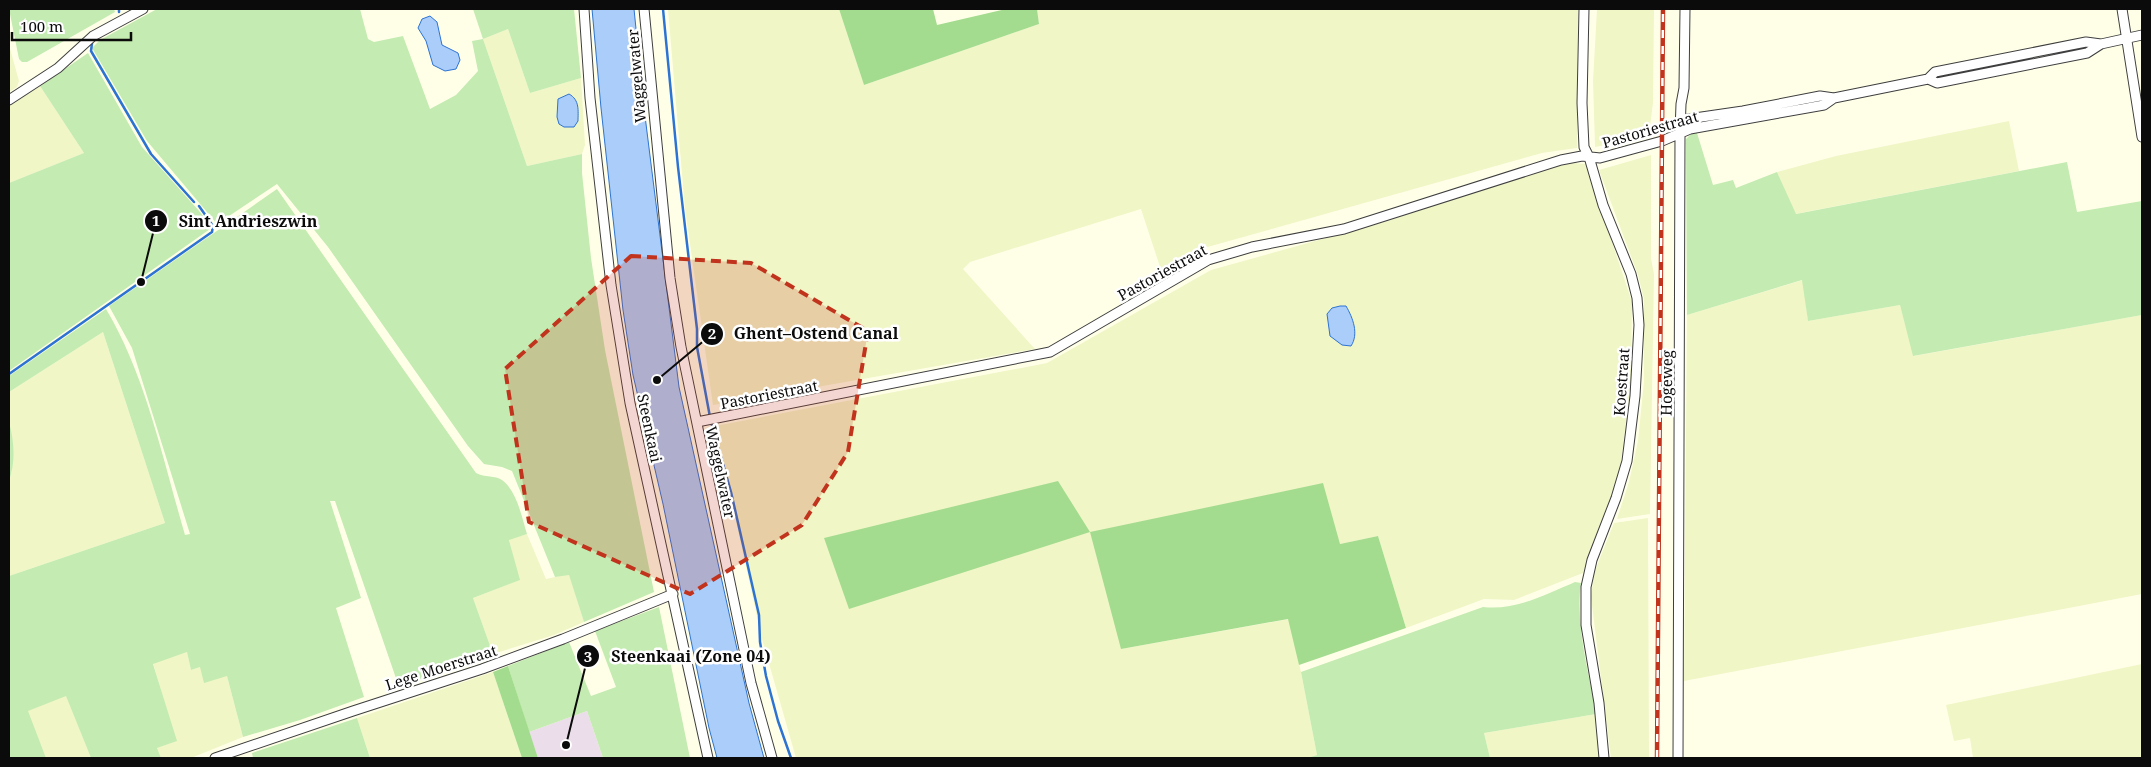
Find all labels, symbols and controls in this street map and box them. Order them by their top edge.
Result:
scale bar [12,10,131,42]
text: 100 m [20,16,63,36]
street label: Waggelwater [622,28,650,124]
street label: Pastoriestraat [1600,106,1700,152]
callout: Sint Andrieszwin [143,206,327,237]
text: 1 [152,210,160,230]
text: Sint Andrieszwin [179,210,318,232]
street label: Pastoriestraat [1114,239,1210,305]
callout: Ghent–Ostend Canal [699,318,909,349]
text: Ghent–Ostend Canal [734,322,899,344]
text: 2 [708,323,716,343]
street label: Koestraat [1609,347,1633,417]
street label: Hogeweg [1655,350,1677,416]
street label: Pastoriestraat [718,375,820,413]
street label: Steenkaai [633,392,667,464]
street label: Waggelwater [701,424,741,520]
street label: Lege Moerstraat [383,640,499,694]
callout: Steenkaai (Zone 04) [576,641,780,672]
text: Steenkaai (Zone 04) [611,645,771,667]
text: 3 [584,646,592,666]

